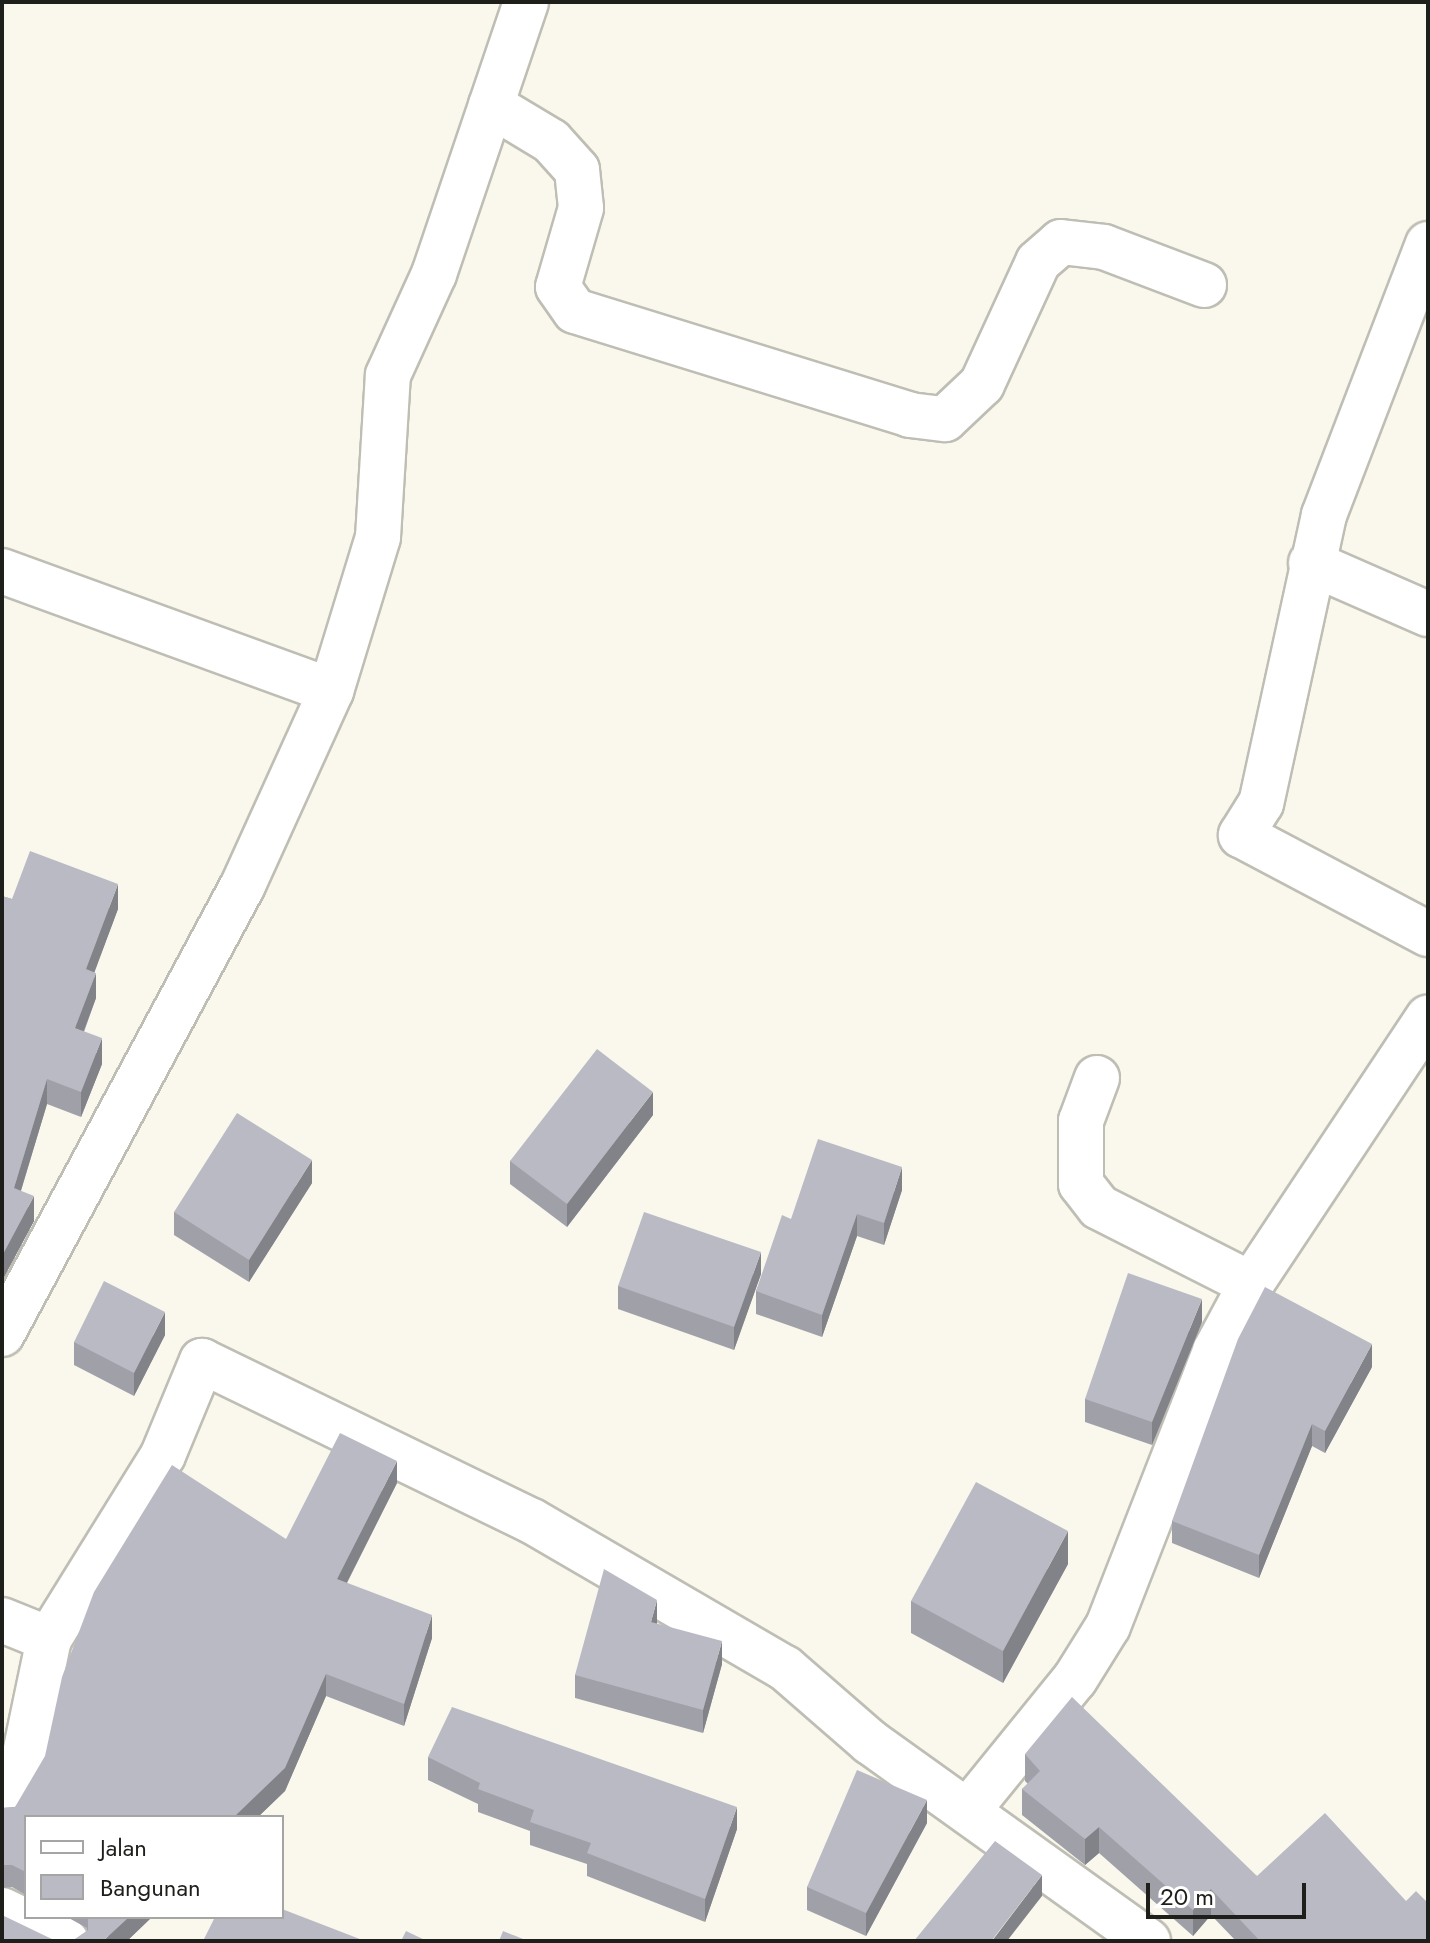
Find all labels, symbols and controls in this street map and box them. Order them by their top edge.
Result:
legend [24,1815,284,1919]
text: Jalan [100,1830,147,1865]
scale bar [1150,1867,1310,1917]
text: Bangunan [100,1870,201,1905]
text: 20 m [1160,1879,1214,1914]

